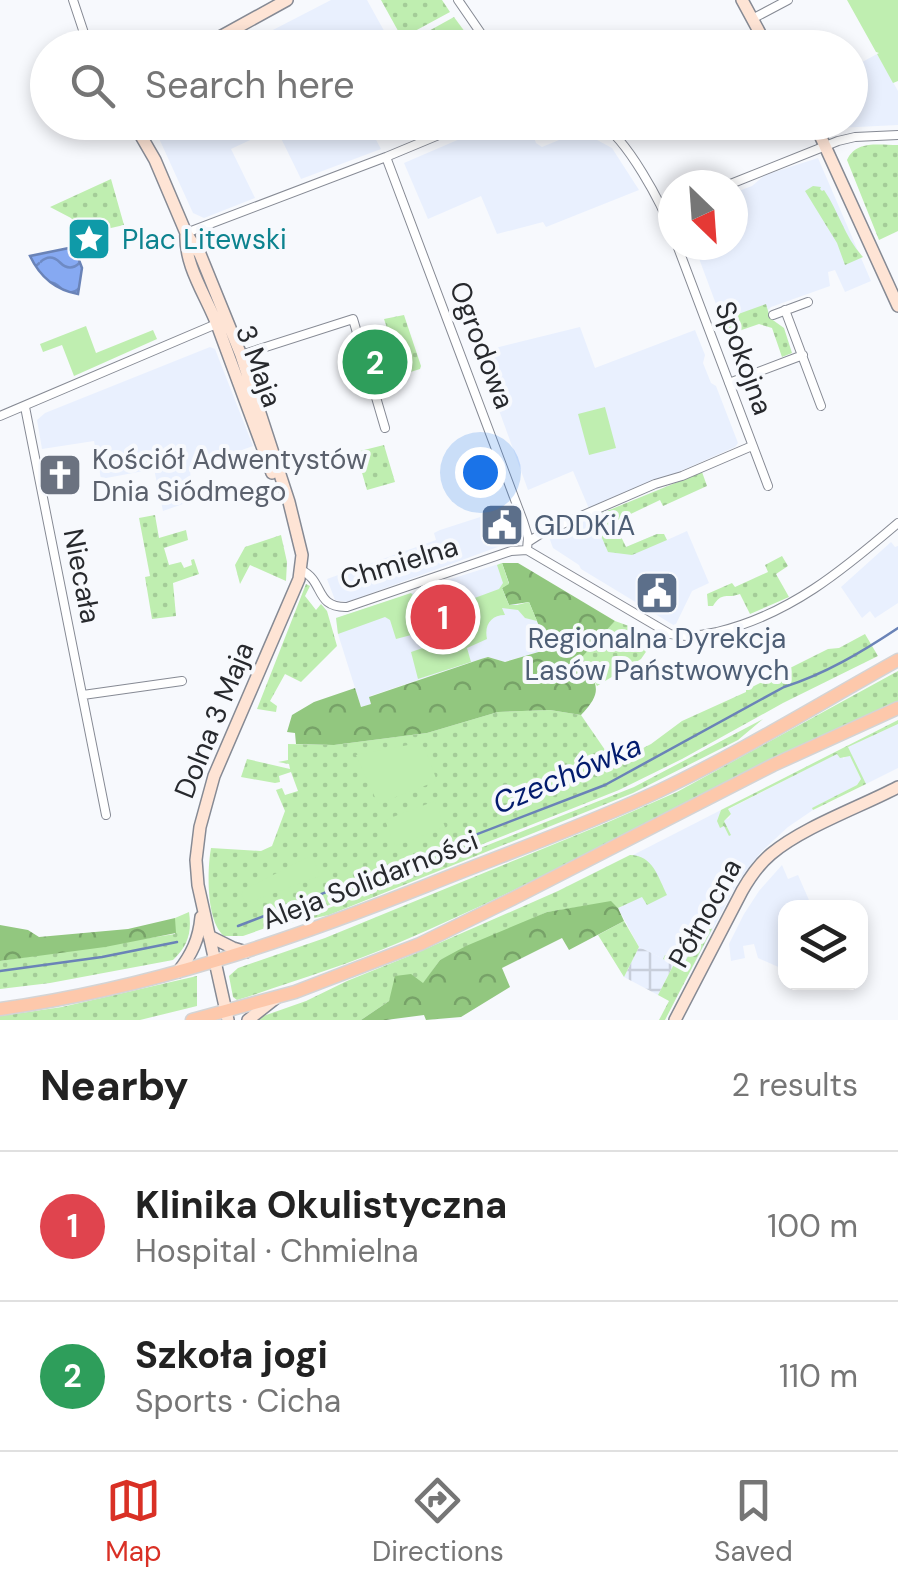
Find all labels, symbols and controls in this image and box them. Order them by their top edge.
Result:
search box [30,30,868,140]
icon: search [65,58,120,113]
text: Search here [145,60,355,110]
north arrow [658,170,748,260]
place icon: Plac Litewski [66,216,112,262]
place label: Plac Litewski [122,221,287,258]
street label: Ogrodowa [441,276,523,414]
street label: Spokojna [706,296,782,420]
street label: 3 Maja [227,320,291,412]
pin: 2 [342,324,408,400]
place label: Kościół Adwentystów Dnia Siódmego [92,441,367,510]
your location [455,447,506,498]
church icon: Kościół Adwentystów Dnia Siódmego [37,452,83,498]
public building icon: GDDKiA [479,502,525,548]
place label: GDDKiA [534,507,635,544]
street label: Niecała [55,526,109,626]
street label: Chmielna [336,528,462,598]
public building icon: Regionalna Dyrekcja Lasów Państwowych [634,570,680,616]
pin: 1 [410,580,476,654]
place label: Regionalna Dyrekcja Lasów Państwowych [525,620,789,689]
street label: Dolna 3 Maja [166,636,262,804]
water label: Czechówka [486,725,648,823]
street label: Aleja Solidarności [257,822,483,938]
street label: Północna [660,852,750,974]
map controls [778,900,868,990]
button: layers [778,900,868,990]
text: Nearby [40,1058,189,1113]
text: 2 results [732,1064,858,1106]
text: Klinika Okulistyczna [135,1180,507,1230]
text: 1 [67,1205,78,1247]
text: 100 m [767,1205,858,1247]
text: Hospital · Chmielna [135,1230,419,1272]
text: Szkoła jogi [135,1330,328,1380]
text: 2 [63,1355,82,1397]
text: 110 m [779,1355,858,1397]
text: Sports · Cicha [135,1380,341,1422]
tab: Map [105,1473,162,1570]
tab: Directions [372,1473,504,1570]
tab: Saved [714,1473,793,1570]

